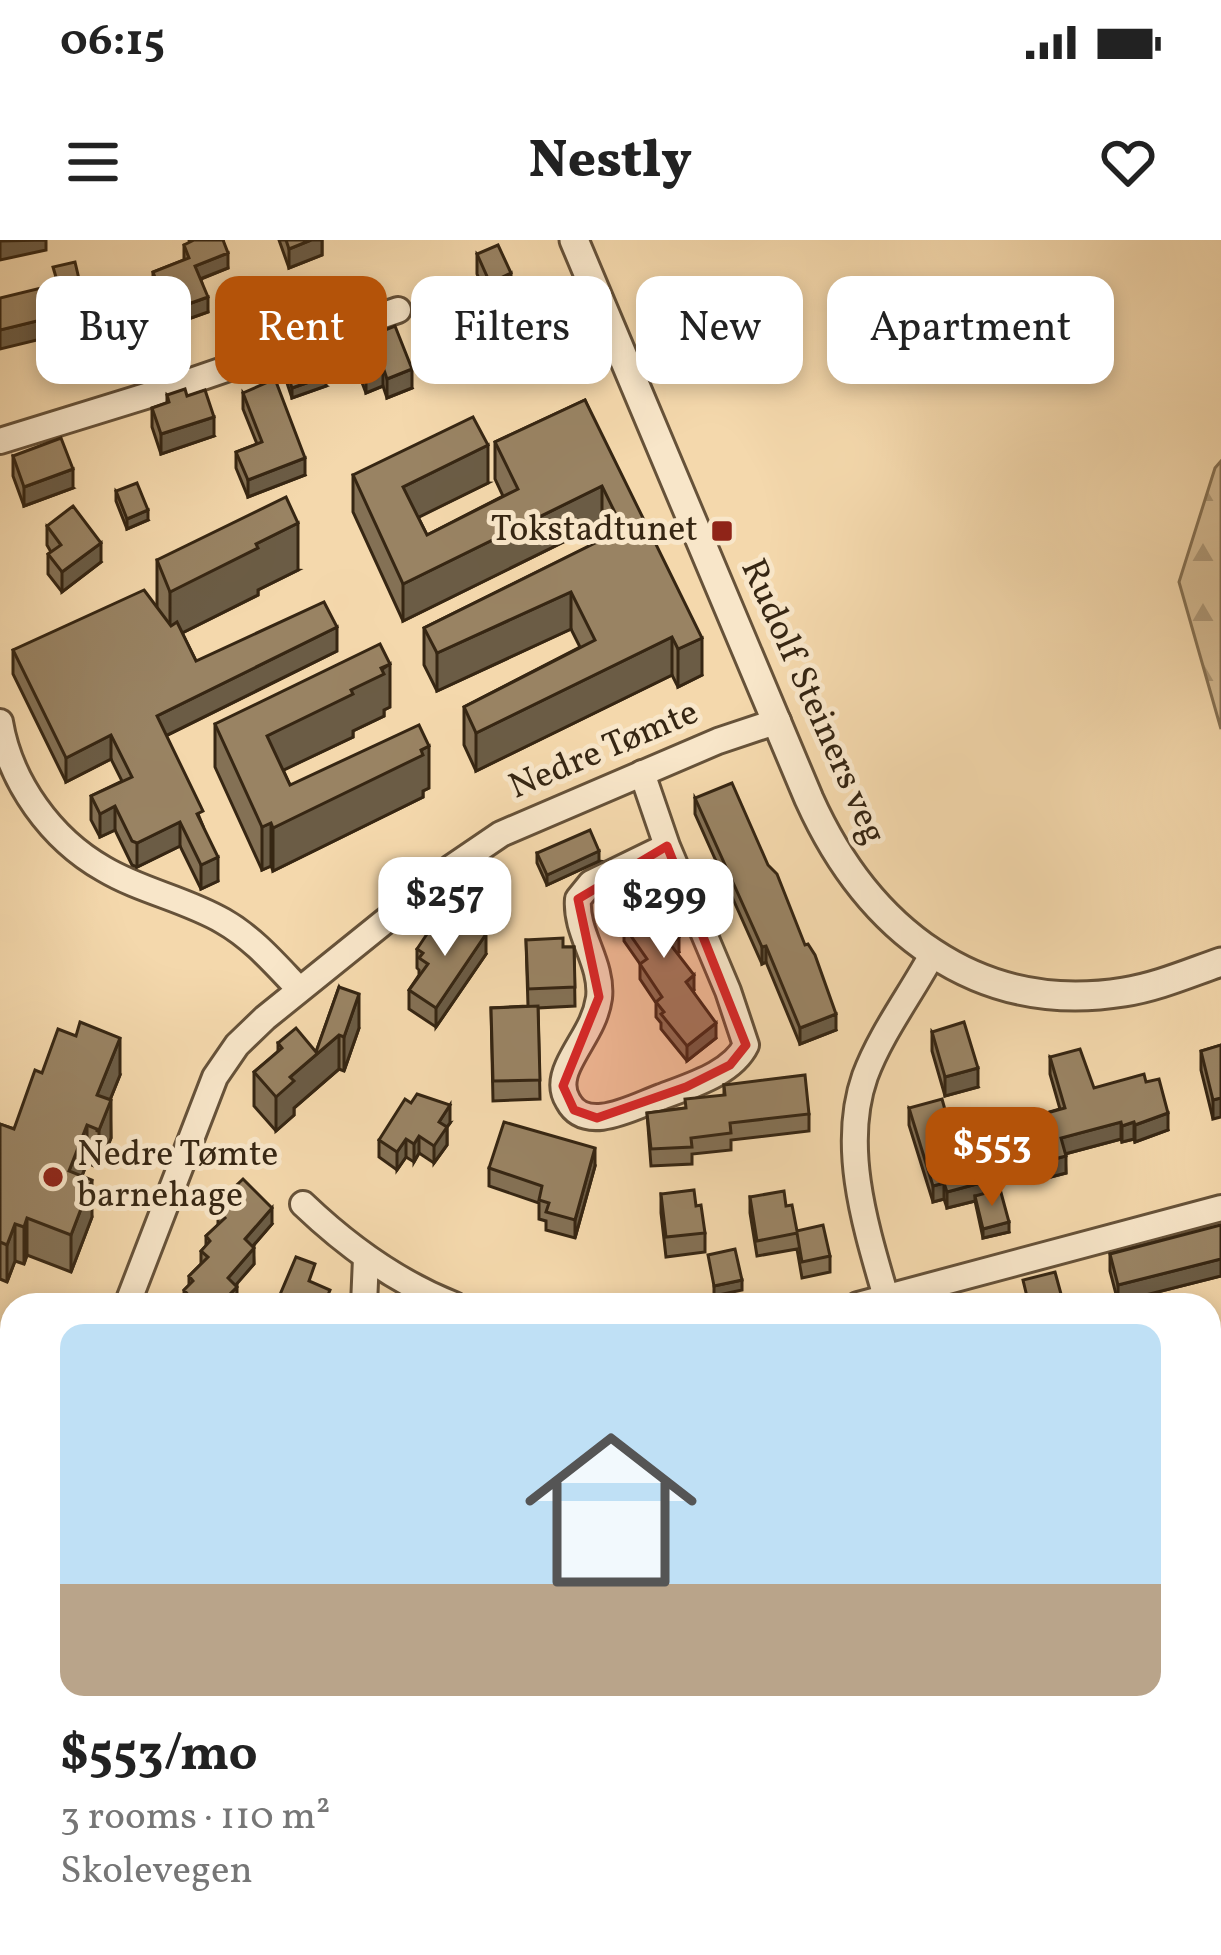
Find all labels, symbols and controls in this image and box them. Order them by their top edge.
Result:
text: 06:15 [60,11,165,74]
text: Nestly [529,125,692,200]
icon: menu [60,129,126,195]
icon: heart [1095,129,1161,195]
chip: Buy [36,276,191,384]
chip: Rent [215,276,387,384]
chip: Filters [411,276,612,384]
chip: New [636,276,803,384]
chip: Apartment [827,276,1114,384]
place label: Tokstadtunet [491,506,698,556]
marker: Tokstadtunet [709,518,735,544]
street label: Rudolf Steiners veg [727,551,897,853]
street label: Nedre Tømte [502,689,706,813]
pin: $257 [374,857,516,959]
pin: $299 [593,859,735,961]
text: $257 [405,869,485,923]
text: $299 [621,871,707,925]
pin: $553 [921,1107,1063,1209]
text: $553 [952,1119,1032,1173]
place label: Nedre Tømte barnehage [77,1131,278,1222]
marker: Nedre Tømte barnehage [40,1164,66,1190]
icon: home [503,1402,719,1618]
text: $553/mo [60,1720,258,1791]
text: 3 rooms · 110 m² [60,1791,331,1845]
text: Skolevegen [60,1845,253,1899]

